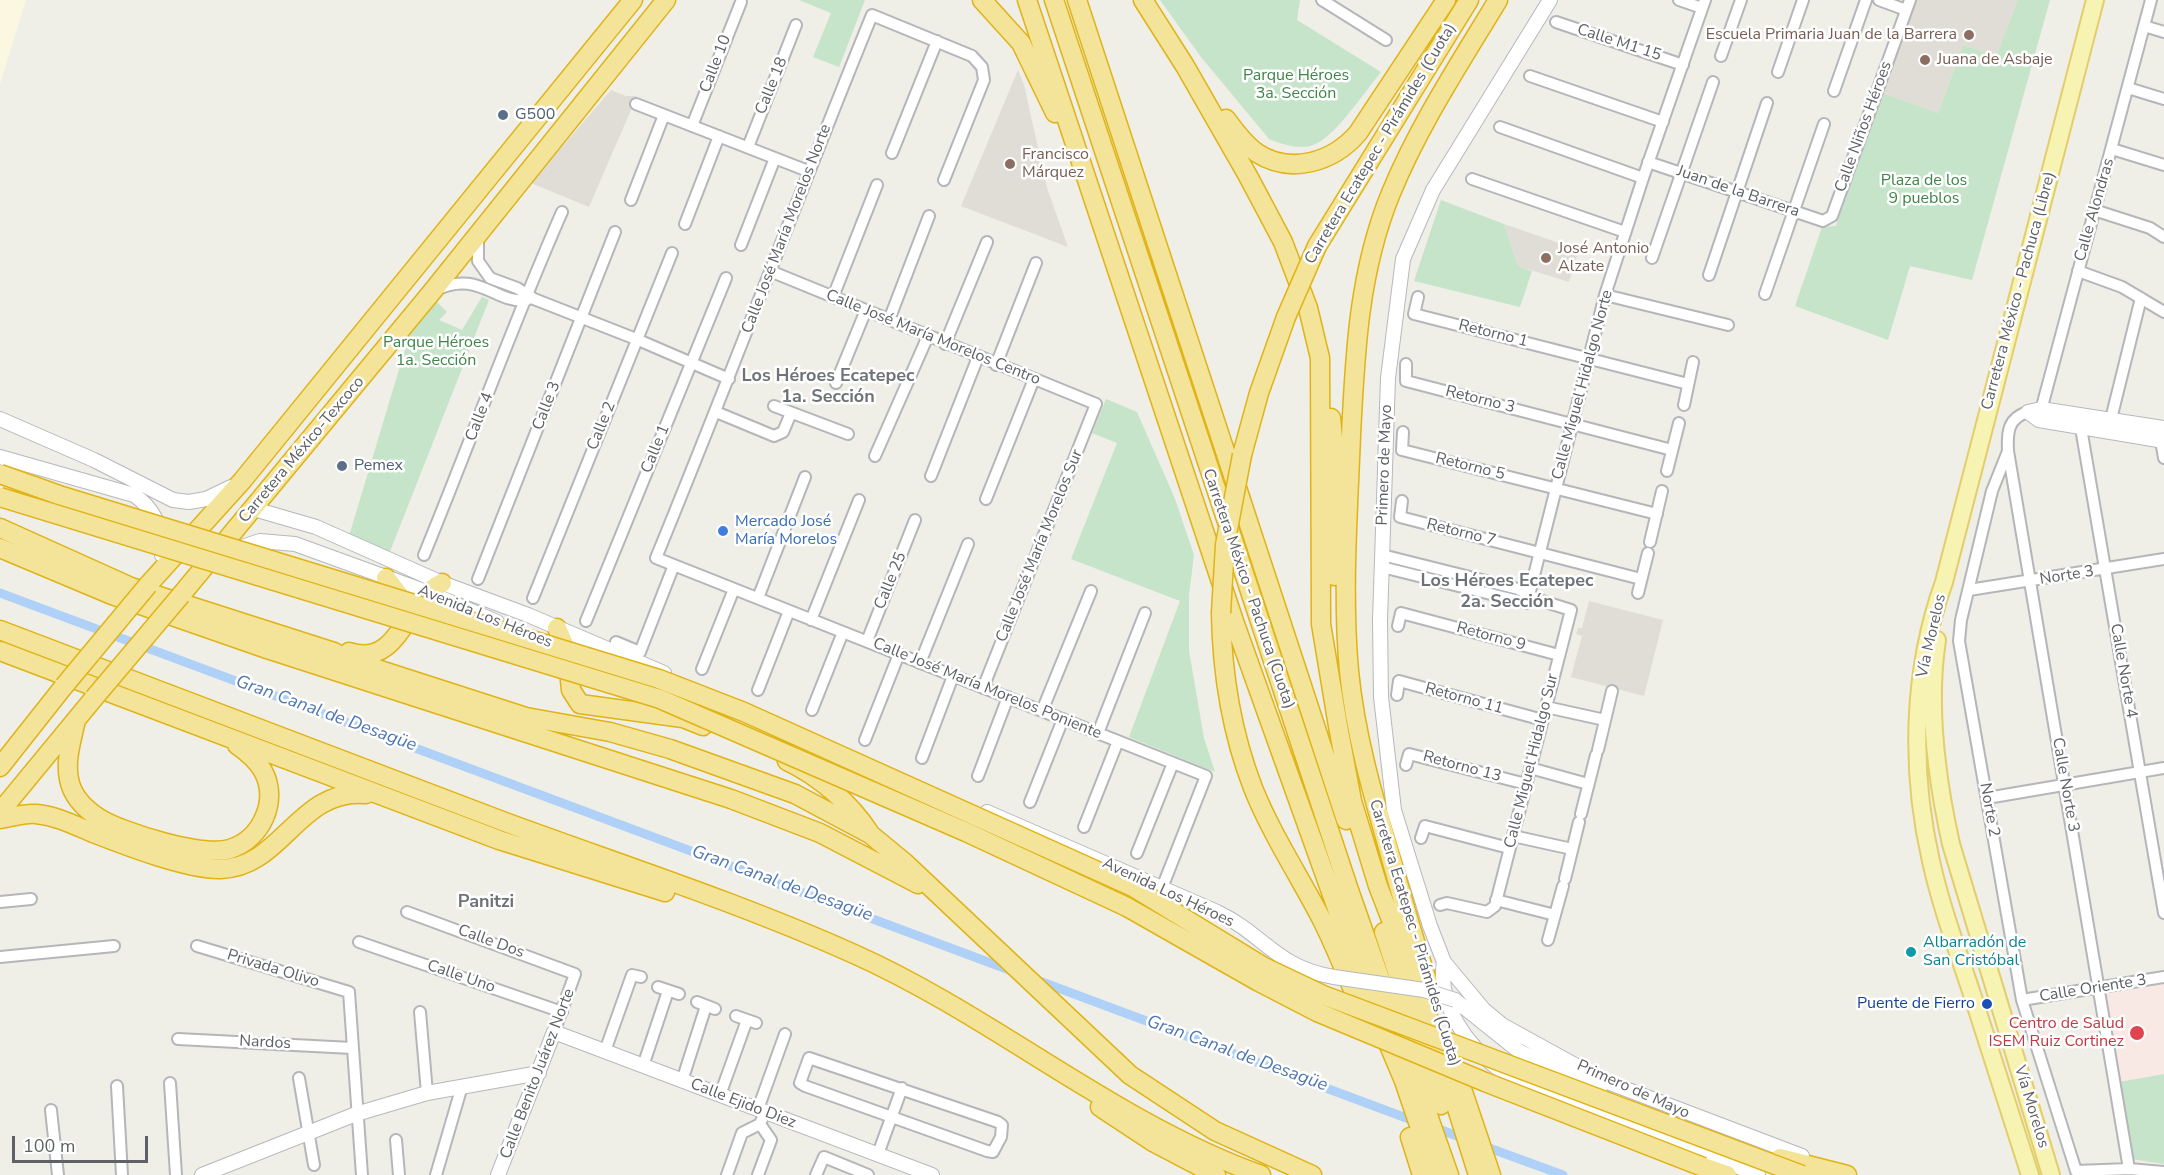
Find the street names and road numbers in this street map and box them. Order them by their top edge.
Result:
street label: Carretera Ecatepec - Pirámides (Cuota) [1301,20,1461,268]
street label: Calle M1 15 [1574,20,1664,66]
street label: Calle 10 [696,32,736,96]
street label: Calle 18 [752,54,792,118]
street label: Calle Niños Héroes [1831,59,1897,195]
street label: Calle José María Morelos Norte [738,122,836,336]
street label: Calle Alondras [2071,156,2119,264]
street label: Juan de la Barrera [1674,162,1802,222]
street label: Carretera México - Pachuca (Libre) [1978,170,2060,412]
street label: Calle José María Morelos Centro [823,286,1043,390]
street label: Calle Miguel Hidalgo Norte [1548,288,1618,482]
street label: Retorno 1 [1456,316,1530,352]
street label: Carretera México-Texcoco [235,373,369,527]
street label: Calle 3 [529,379,565,433]
street label: Retorno 3 [1443,382,1517,418]
street label: Calle 4 [462,390,498,444]
street label: Calle 2 [584,399,620,453]
street label: Primero de Mayo [1373,404,1397,526]
street label: Calle 1 [638,422,674,476]
street label: Calle José María Morelos Sur [992,447,1088,645]
street label: Retorno 5 [1433,449,1507,485]
street label: Carretera México - Pachuca (Cuota) [1198,466,1298,712]
street label: Retorno 7 [1424,515,1498,551]
street label: Calle 25 [871,549,911,613]
street label: Norte 3 [2039,562,2095,590]
street label: Avenida Los Héroes [415,581,555,653]
street label: Vía Morelos [1913,592,1951,680]
street label: Retorno 9 [1454,619,1528,655]
street label: Calle Norte 4 [2105,622,2141,720]
street label: Calle José María Morelos Poniente [870,634,1104,744]
street label: Calle Miguel Hidalgo Sur [1501,672,1563,850]
street label: Retorno 11 [1423,679,1505,719]
street label: Calle Norte 3 [2047,736,2083,834]
street label: Retorno 13 [1421,747,1503,787]
street label: Norte 2 [1975,781,2003,839]
street label: Carretera Ecatepec - Pirámides (Cuota) [1364,797,1464,1069]
street label: Avenida Los Héroes [1099,854,1237,932]
street label: Calle Dos [455,921,527,963]
street label: Privada Olivo [224,946,322,992]
street label: Calle Uno [424,956,498,998]
street label: Calle Oriente 3 [2038,971,2148,1007]
street label: Calle Benito Juárez Norte [497,986,579,1162]
street label: Nardos [239,1032,291,1054]
street label: Primero de Mayo [1574,1057,1692,1123]
street label: Vía Morelos [2009,1063,2053,1151]
street label: Calle Ejido Diez [687,1075,799,1133]

